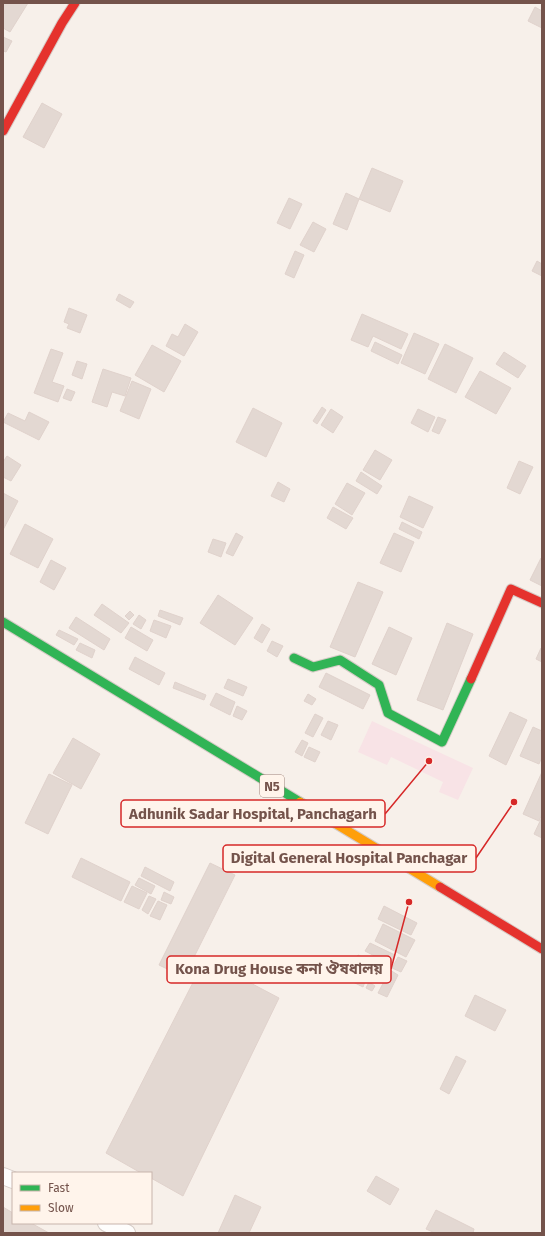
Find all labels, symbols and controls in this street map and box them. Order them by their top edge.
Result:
road number: N5 [260,775,284,797]
callout: Adhunik Sadar Hospital, Panchagarh [121,800,385,827]
text: Adhunik Sadar Hospital, Panchagarh [128,805,377,823]
callout: Digital General Hospital Panchagar [223,845,476,872]
text: Digital General Hospital Panchagar [231,849,468,867]
callout: Kona Drug House কনা ঔষধালয় [167,956,391,983]
text: Kona Drug House কনা ঔষধালয় [175,960,384,978]
legend [12,1172,152,1224]
text: Fast [48,1181,70,1195]
text: Slow [48,1201,74,1215]

